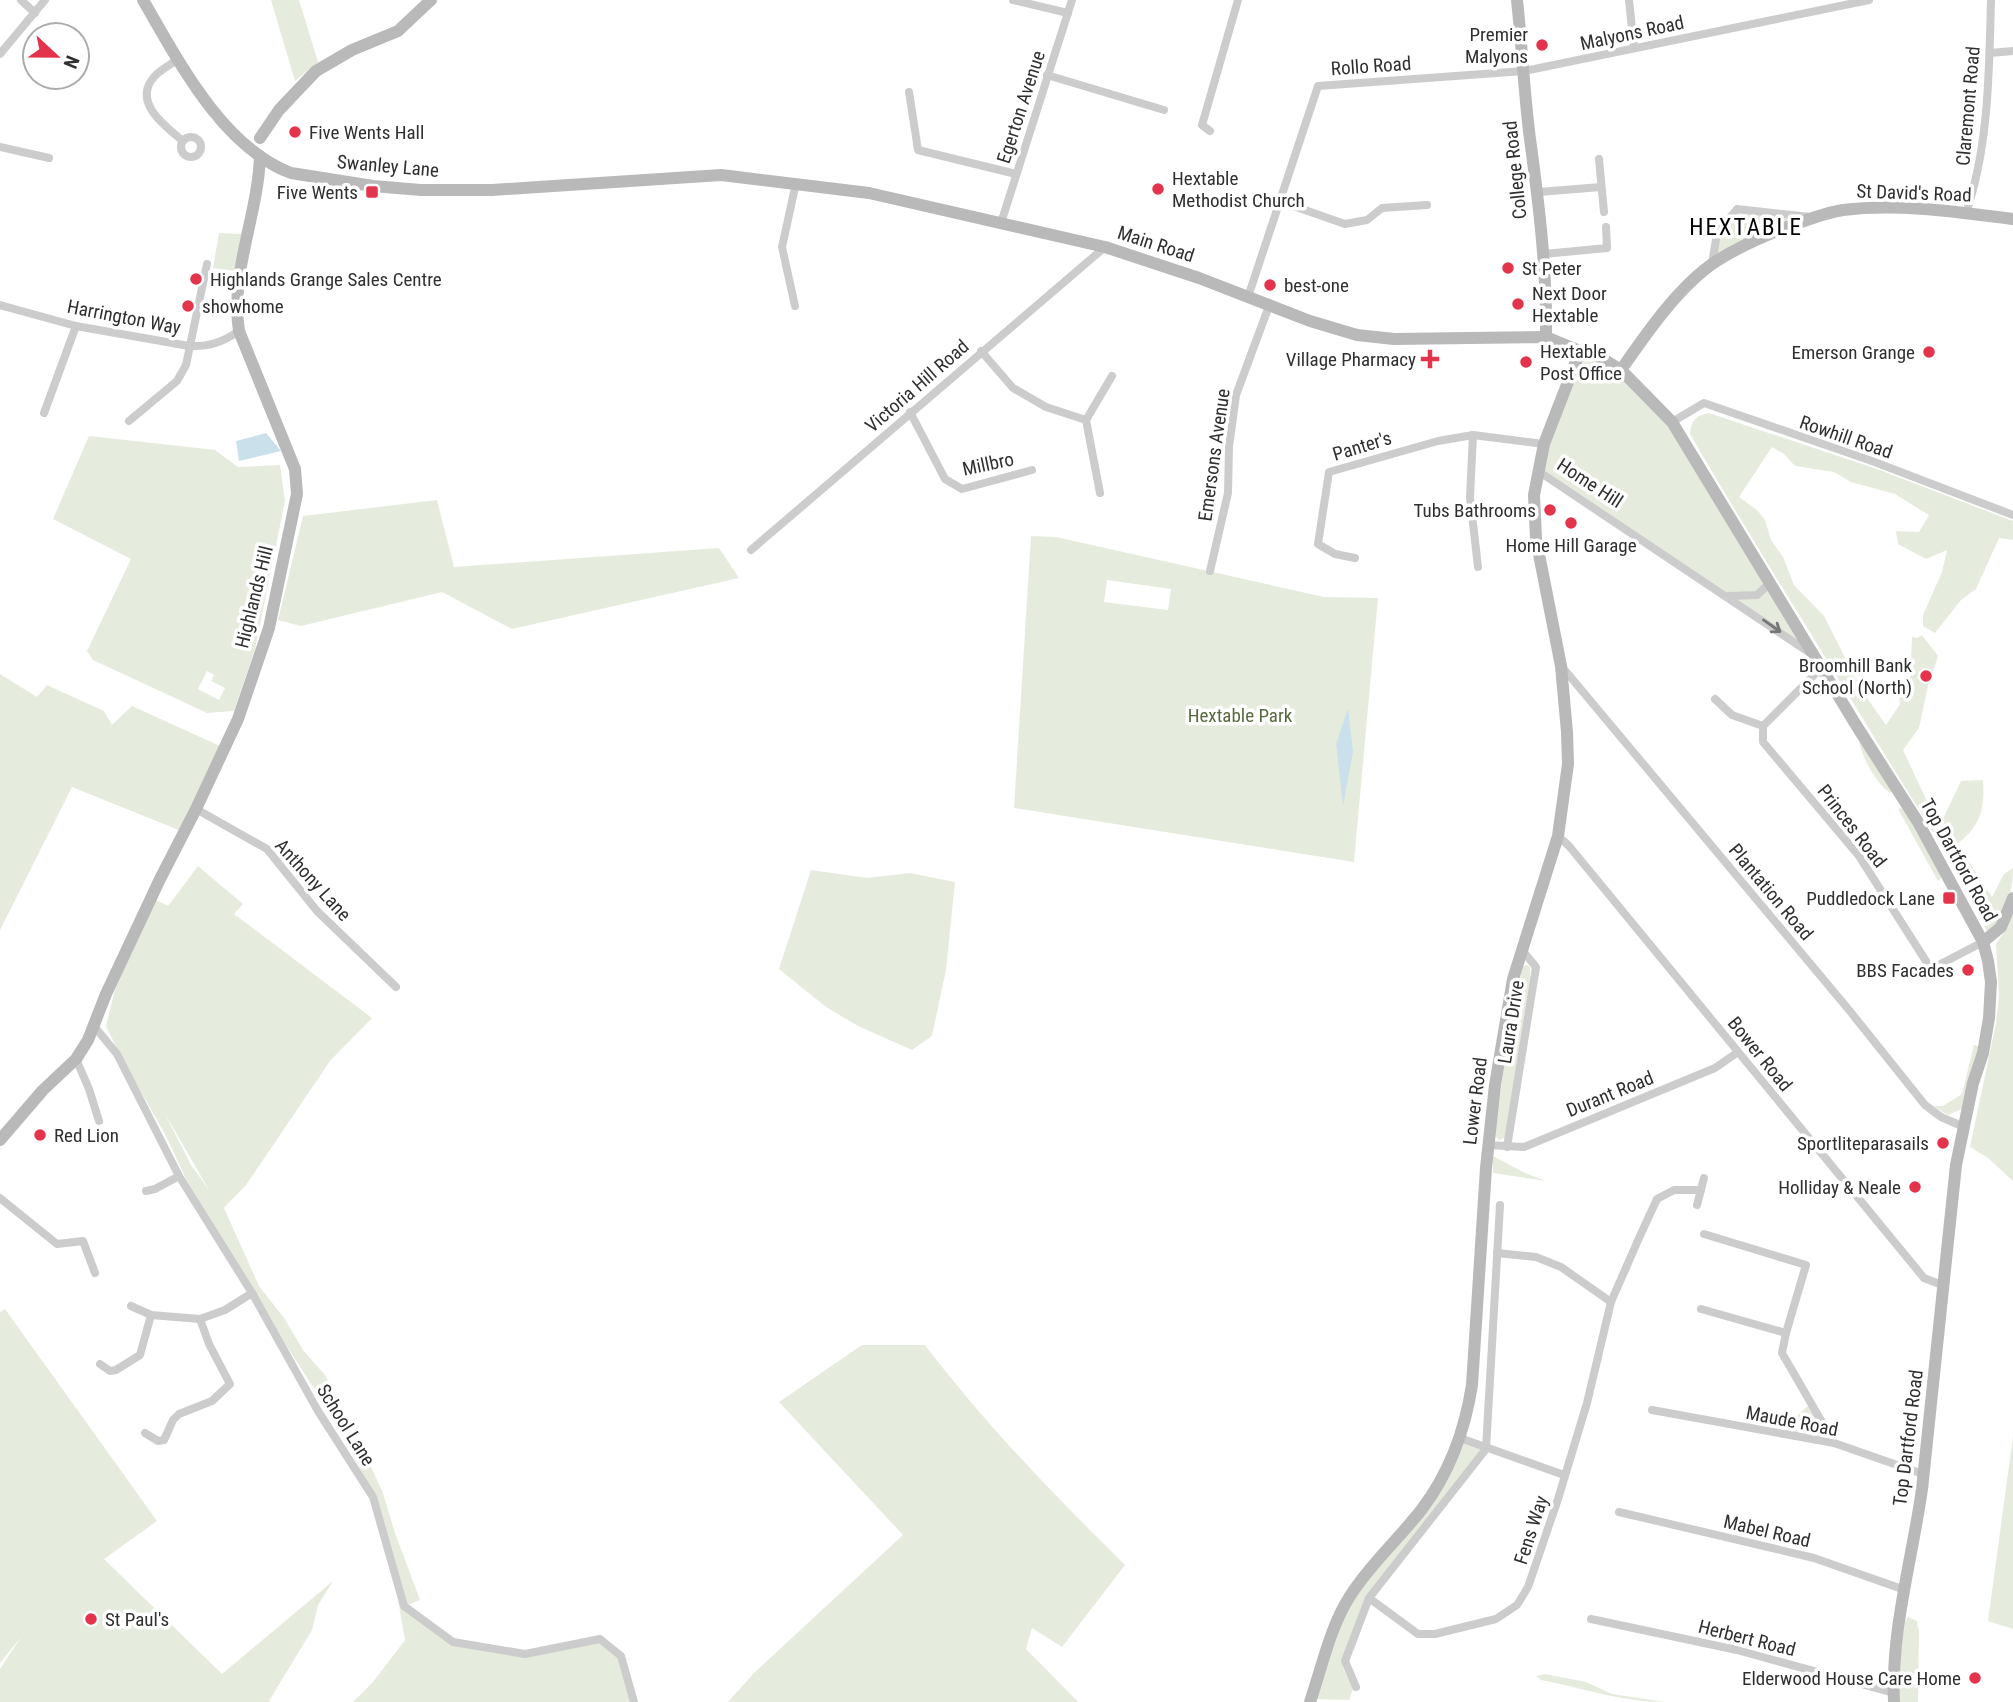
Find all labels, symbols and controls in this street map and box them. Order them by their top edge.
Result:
street label: Malyons Road [1578,11,1686,55]
north arrow [21,21,91,91]
place label: Premier Malyons [1465,23,1528,68]
marker: Premier Malyons [1534,37,1550,53]
street label: Claremont Road [1951,45,1985,167]
street label: Egerton Avenue [992,48,1050,166]
text: N [58,52,84,72]
street label: Rollo Road [1330,52,1412,80]
street label: College Road [1498,120,1532,220]
place label: Five Wents Hall [309,121,424,144]
marker: Five Wents Hall [287,124,303,140]
street label: Swanley Lane [336,150,440,182]
place label: Hextable Methodist Church [1172,167,1305,212]
street label: St David's Road [1856,179,1972,207]
place label: Five Wents [277,181,358,204]
marker: Hextable Methodist Church [1150,181,1166,197]
marker: Five Wents [364,184,380,200]
district label: HEXTABLE [1689,214,1803,241]
street label: Main Road [1115,221,1197,267]
place label: St Peter [1522,257,1582,280]
marker: St Peter [1500,260,1516,276]
place label: Highlands Grange Sales Centre [210,268,442,291]
marker: Highlands Grange Sales Centre [188,271,204,287]
place label: best-one [1284,274,1349,297]
marker: best-one [1262,277,1278,293]
place label: Next Door Hextable [1532,282,1607,327]
street label: Harrington Way [65,295,183,339]
place label: showhome [202,295,284,318]
marker: Next Door Hextable [1510,296,1526,312]
marker: showhome [180,298,196,314]
street label: Victoria Hill Road [860,335,974,437]
place label: Hextable Post Office [1540,340,1622,385]
place label: Emerson Grange [1792,341,1915,364]
marker: Emerson Grange [1921,344,1937,360]
place label: Village Pharmacy [1286,348,1416,371]
marker: Village Pharmacy [1422,351,1438,367]
marker: Hextable Post Office [1518,354,1534,370]
street label: Emersons Avenue [1193,387,1235,523]
street label: Rowhill Road [1797,410,1895,464]
street label: Panter's [1330,426,1394,466]
street label: Millbro [960,447,1016,481]
street label: Home Hill [1553,453,1627,513]
place label: Tubs Bathrooms [1413,499,1536,522]
marker: Tubs Bathrooms [1542,502,1558,518]
marker: Home Hill Garage [1563,515,1579,531]
place label: Home Hill Garage [1505,534,1637,557]
street label: Highlands Hill [230,543,278,651]
one-way arrow [1762,619,1781,633]
place label: Broomhill Bank School (North) [1799,654,1912,699]
marker: Broomhill Bank School (North) [1918,668,1934,684]
park label: Hextable Park [1188,704,1293,727]
street label: Princes Road [1813,780,1891,872]
street label: Top Dartford Road [1916,794,2002,926]
street label: Anthony Lane [270,834,356,926]
street label: Plantation Road [1724,839,1818,945]
place label: Puddledock Lane [1806,887,1935,910]
marker: Puddledock Lane [1941,890,1957,906]
place label: BBS Facades [1856,959,1954,982]
marker: BBS Facades [1960,962,1976,978]
street label: Laura Drive [1493,979,1529,1065]
street label: Bower Road [1723,1012,1797,1096]
street label: Lower Road [1458,1056,1492,1146]
street label: Durant Road [1563,1066,1657,1122]
place label: Red Lion [54,1124,119,1147]
marker: Red Lion [32,1127,48,1143]
place label: Sportliteparasails [1797,1132,1929,1155]
marker: Sportliteparasails [1935,1135,1951,1151]
place label: Holliday & Neale [1778,1176,1901,1199]
marker: Holliday & Neale [1907,1179,1923,1195]
street label: Top Dartford Road [1888,1369,1928,1507]
street label: School Lane [312,1380,380,1470]
street label: Maude Road [1744,1401,1840,1441]
street label: Fens Way [1509,1493,1553,1567]
street label: Mabel Road [1721,1510,1813,1552]
place label: St Paul's [105,1608,169,1631]
marker: St Paul's [83,1611,99,1627]
street label: Herbert Road [1696,1615,1798,1661]
place label: Elderwood House Care Home [1742,1667,1961,1690]
marker: Elderwood House Care Home [1967,1670,1983,1686]

